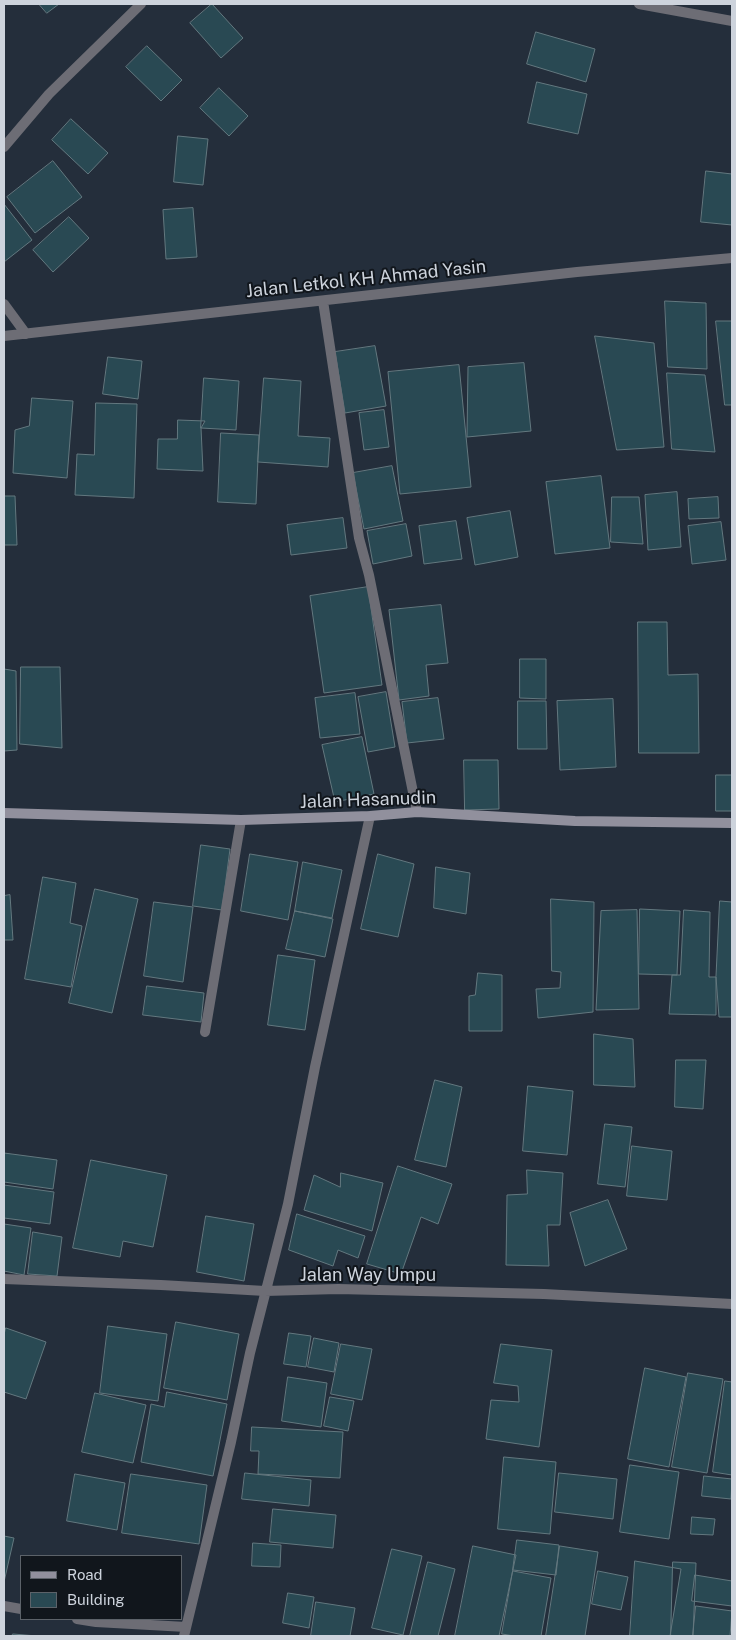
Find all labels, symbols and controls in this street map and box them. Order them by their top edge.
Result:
street label: Jalan Letkol KH Ahmad Yasin [245,256,487,302]
street label: Jalan Hasanudin [299,787,437,813]
street label: Jalan Way Umpu [300,1264,436,1286]
legend [20,1555,182,1620]
text: Road [67,1566,103,1583]
text: Building [67,1591,125,1608]

